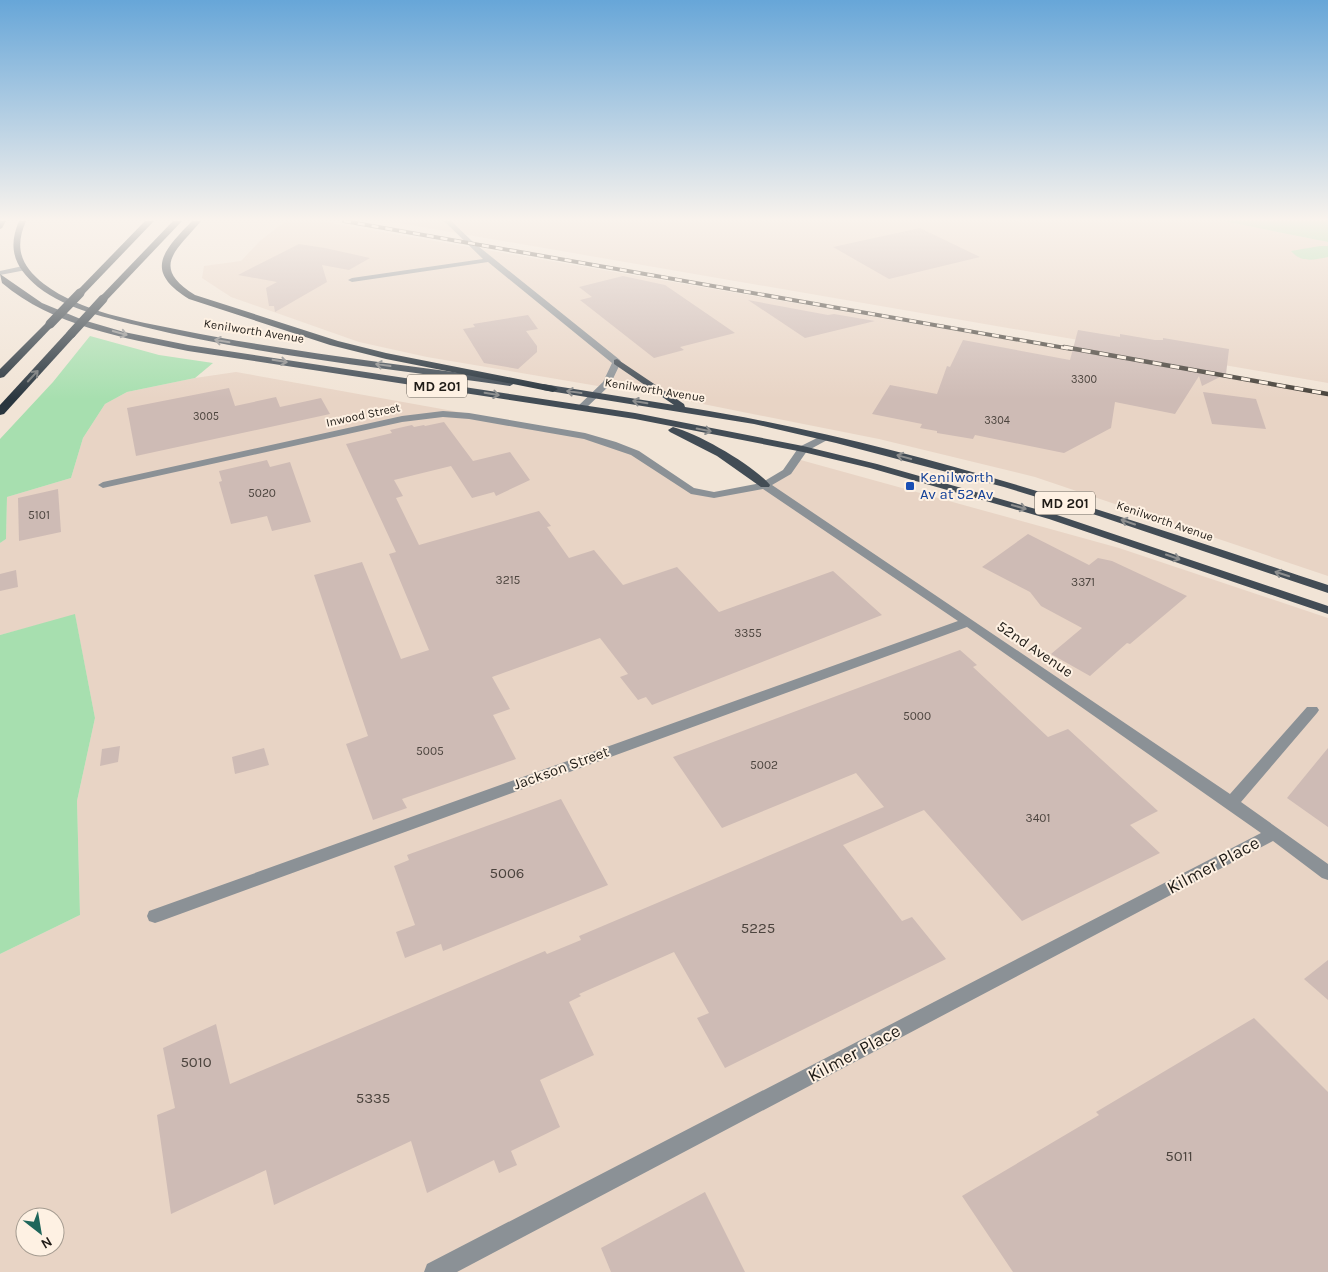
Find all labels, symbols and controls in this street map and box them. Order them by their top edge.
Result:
street label: Kenilworth Avenue [203,316,305,346]
one-way arrow [111,329,127,339]
one-way arrow [215,336,231,346]
one-way arrow [271,357,287,367]
one-way arrow [375,360,391,370]
one-way arrow [27,369,39,382]
house number: 3300 [1071,373,1097,386]
road number: MD 201 [407,374,467,398]
street label: Kenilworth Avenue [604,375,706,405]
one-way arrow [567,386,583,396]
one-way arrow [484,389,500,399]
one-way arrow [633,396,649,406]
street label: Inwood Street [325,400,402,430]
house number: 3005 [193,410,219,423]
house number: 3304 [984,414,1010,427]
one-way arrow [696,425,712,435]
one-way arrow [897,452,913,461]
place label: Kenilworth Av at 52 Av [920,468,994,503]
marker: Kenilworth Av at 52 Av [904,480,916,492]
house number: 5020 [248,486,276,500]
road number: MD 201 [1035,492,1095,514]
street label: Kenilworth Avenue [1115,498,1215,544]
one-way arrow [1010,503,1026,513]
house number: 5101 [28,508,50,522]
one-way arrow [1120,517,1136,526]
one-way arrow [1165,553,1181,563]
one-way arrow [1274,569,1290,578]
house number: 3215 [496,573,521,587]
house number: 3371 [1071,575,1095,589]
street label: 52nd Avenue [993,617,1077,681]
house number: 3355 [734,626,762,640]
house number: 5000 [903,709,931,723]
street label: Jackson Street [511,742,612,794]
house number: 5005 [416,744,444,758]
house number: 5002 [750,758,778,772]
house number: 3401 [1026,811,1050,825]
street label: Kilmer Place [1163,831,1263,899]
house number: 5006 [490,864,524,882]
house number: 5225 [741,919,775,937]
street label: Kilmer Place [804,1019,904,1087]
house number: 5010 [180,1053,212,1071]
house number: 5335 [356,1089,390,1107]
house number: 5011 [1165,1147,1193,1165]
north arrow [15,1207,65,1257]
text: N [38,1233,55,1253]

